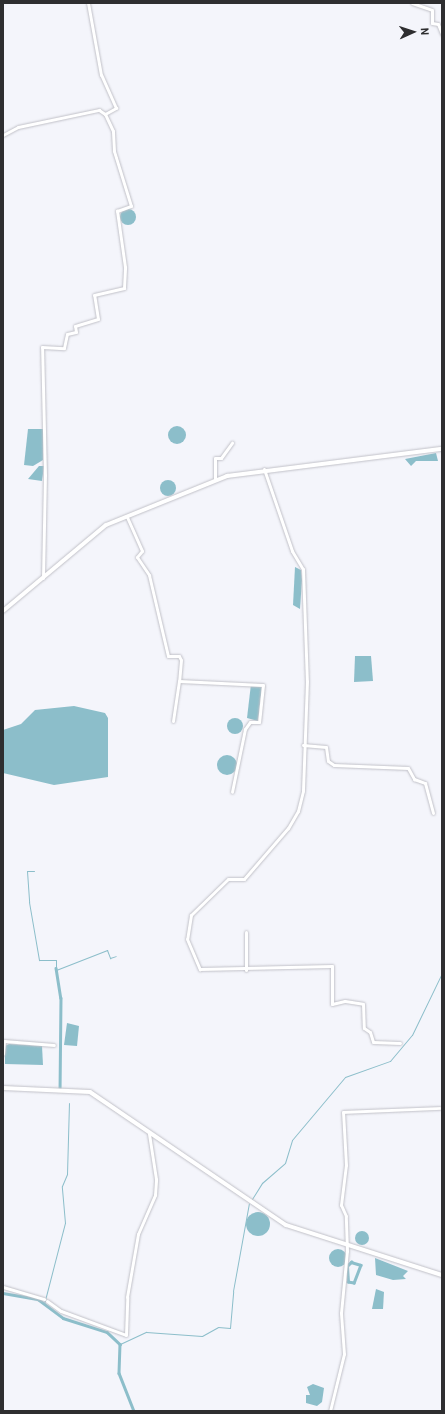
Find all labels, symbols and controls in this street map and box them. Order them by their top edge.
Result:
north arrow [393,12,433,52]
text: N [419,27,432,35]

